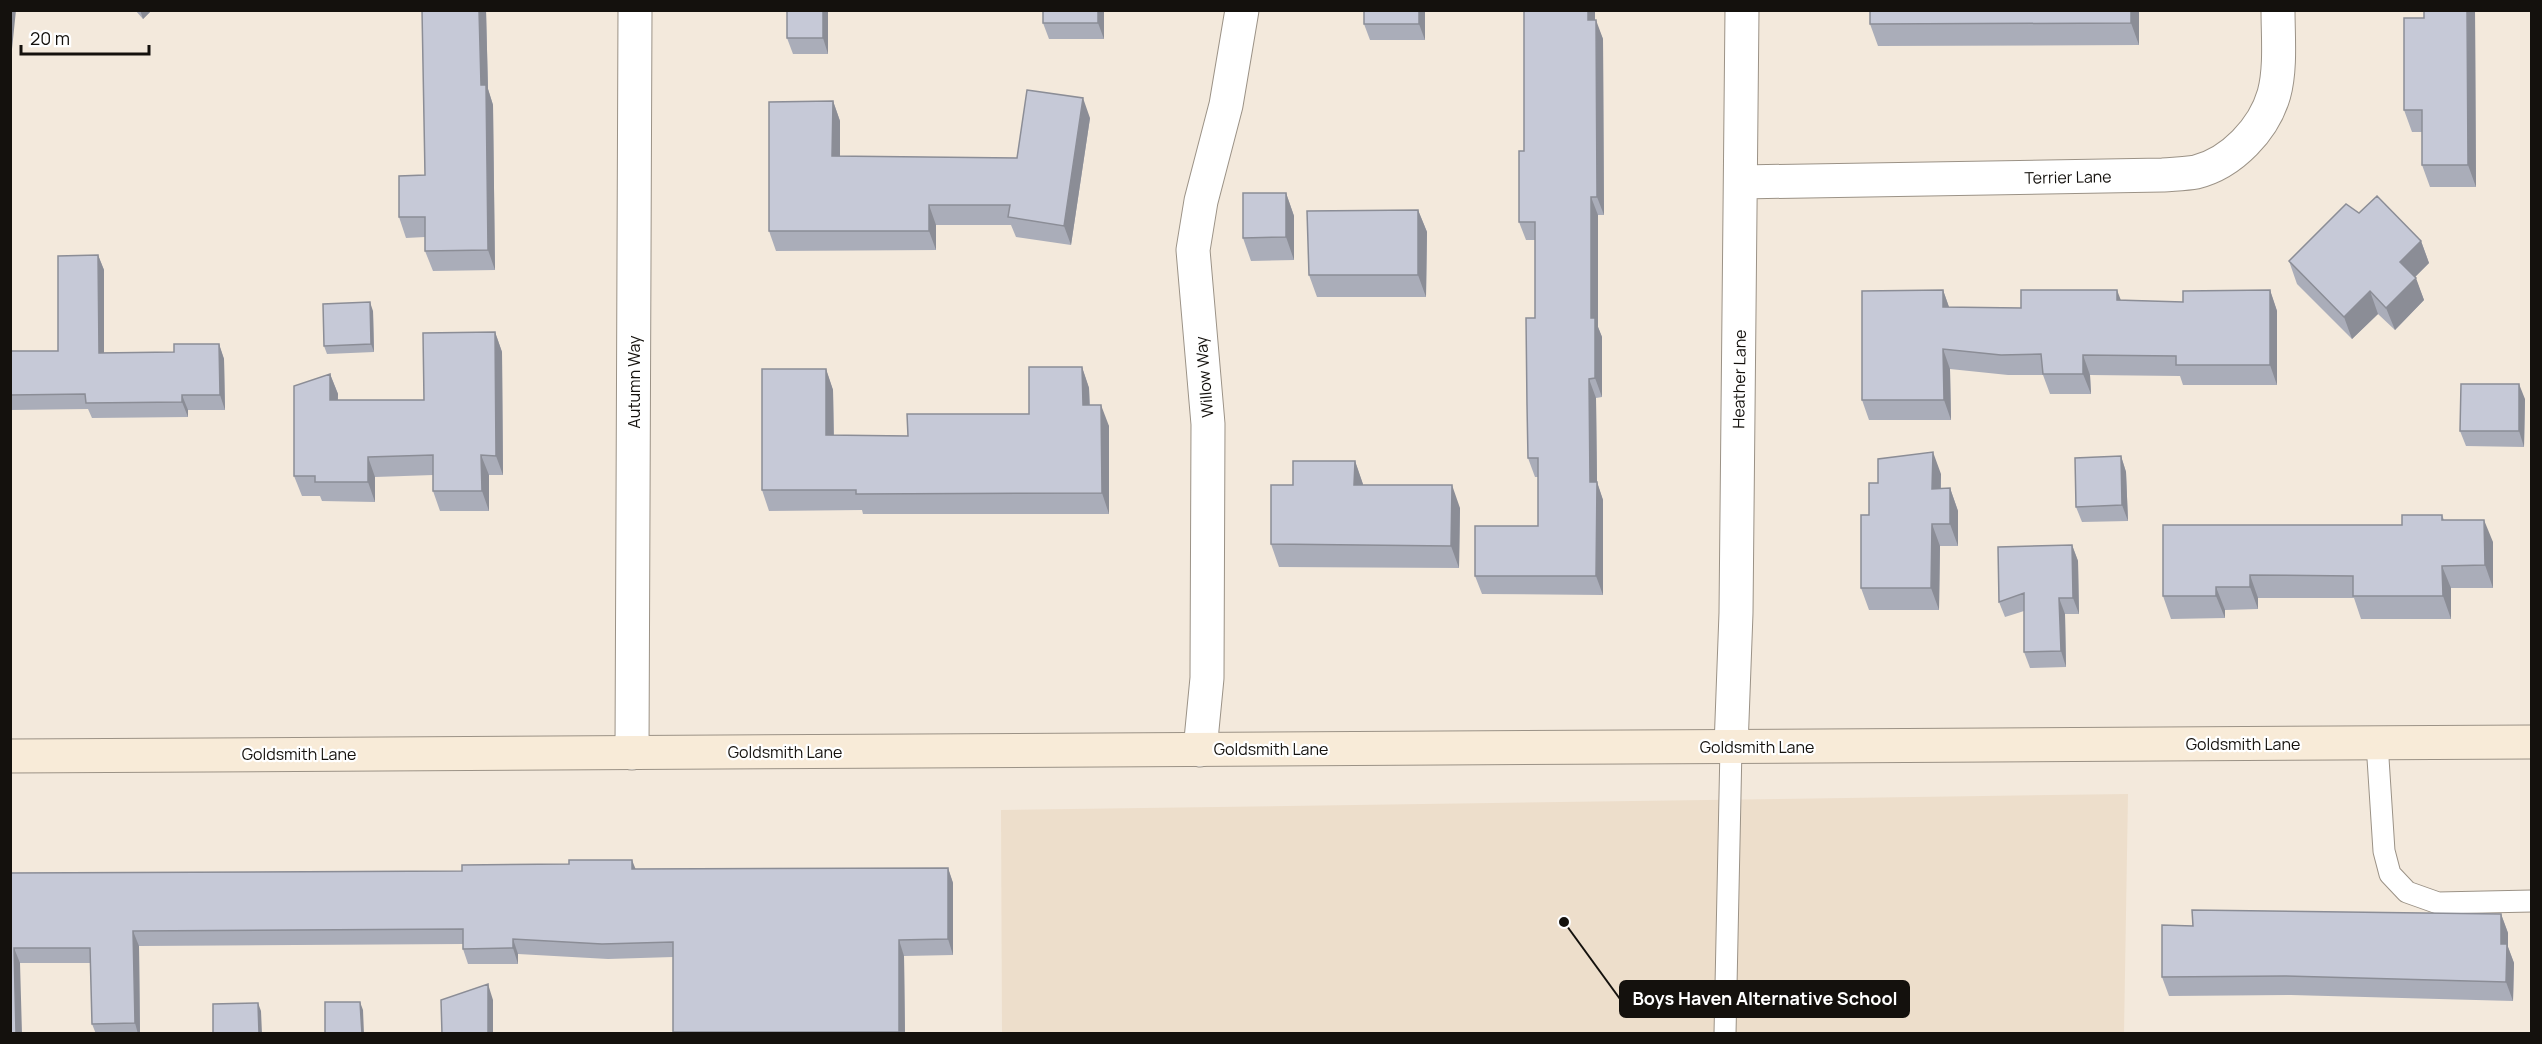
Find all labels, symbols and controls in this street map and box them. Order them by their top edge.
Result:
scale bar [21,18,148,56]
text: 20 m [30,26,70,50]
street label: Terrier Lane [2024,165,2112,189]
street label: Heather Lane [1727,329,1751,429]
street label: Autumn Way [623,335,645,428]
street label: Willow Way [1189,335,1219,419]
street label: Goldsmith Lane [2186,733,2300,755]
street label: Goldsmith Lane [1700,736,1814,758]
street label: Goldsmith Lane [1214,738,1328,760]
street label: Goldsmith Lane [728,741,842,763]
street label: Goldsmith Lane [242,743,356,765]
callout: Boys Haven Alternative School [1620,981,1909,1017]
text: Boys Haven Alternative School [1632,986,1898,1010]

